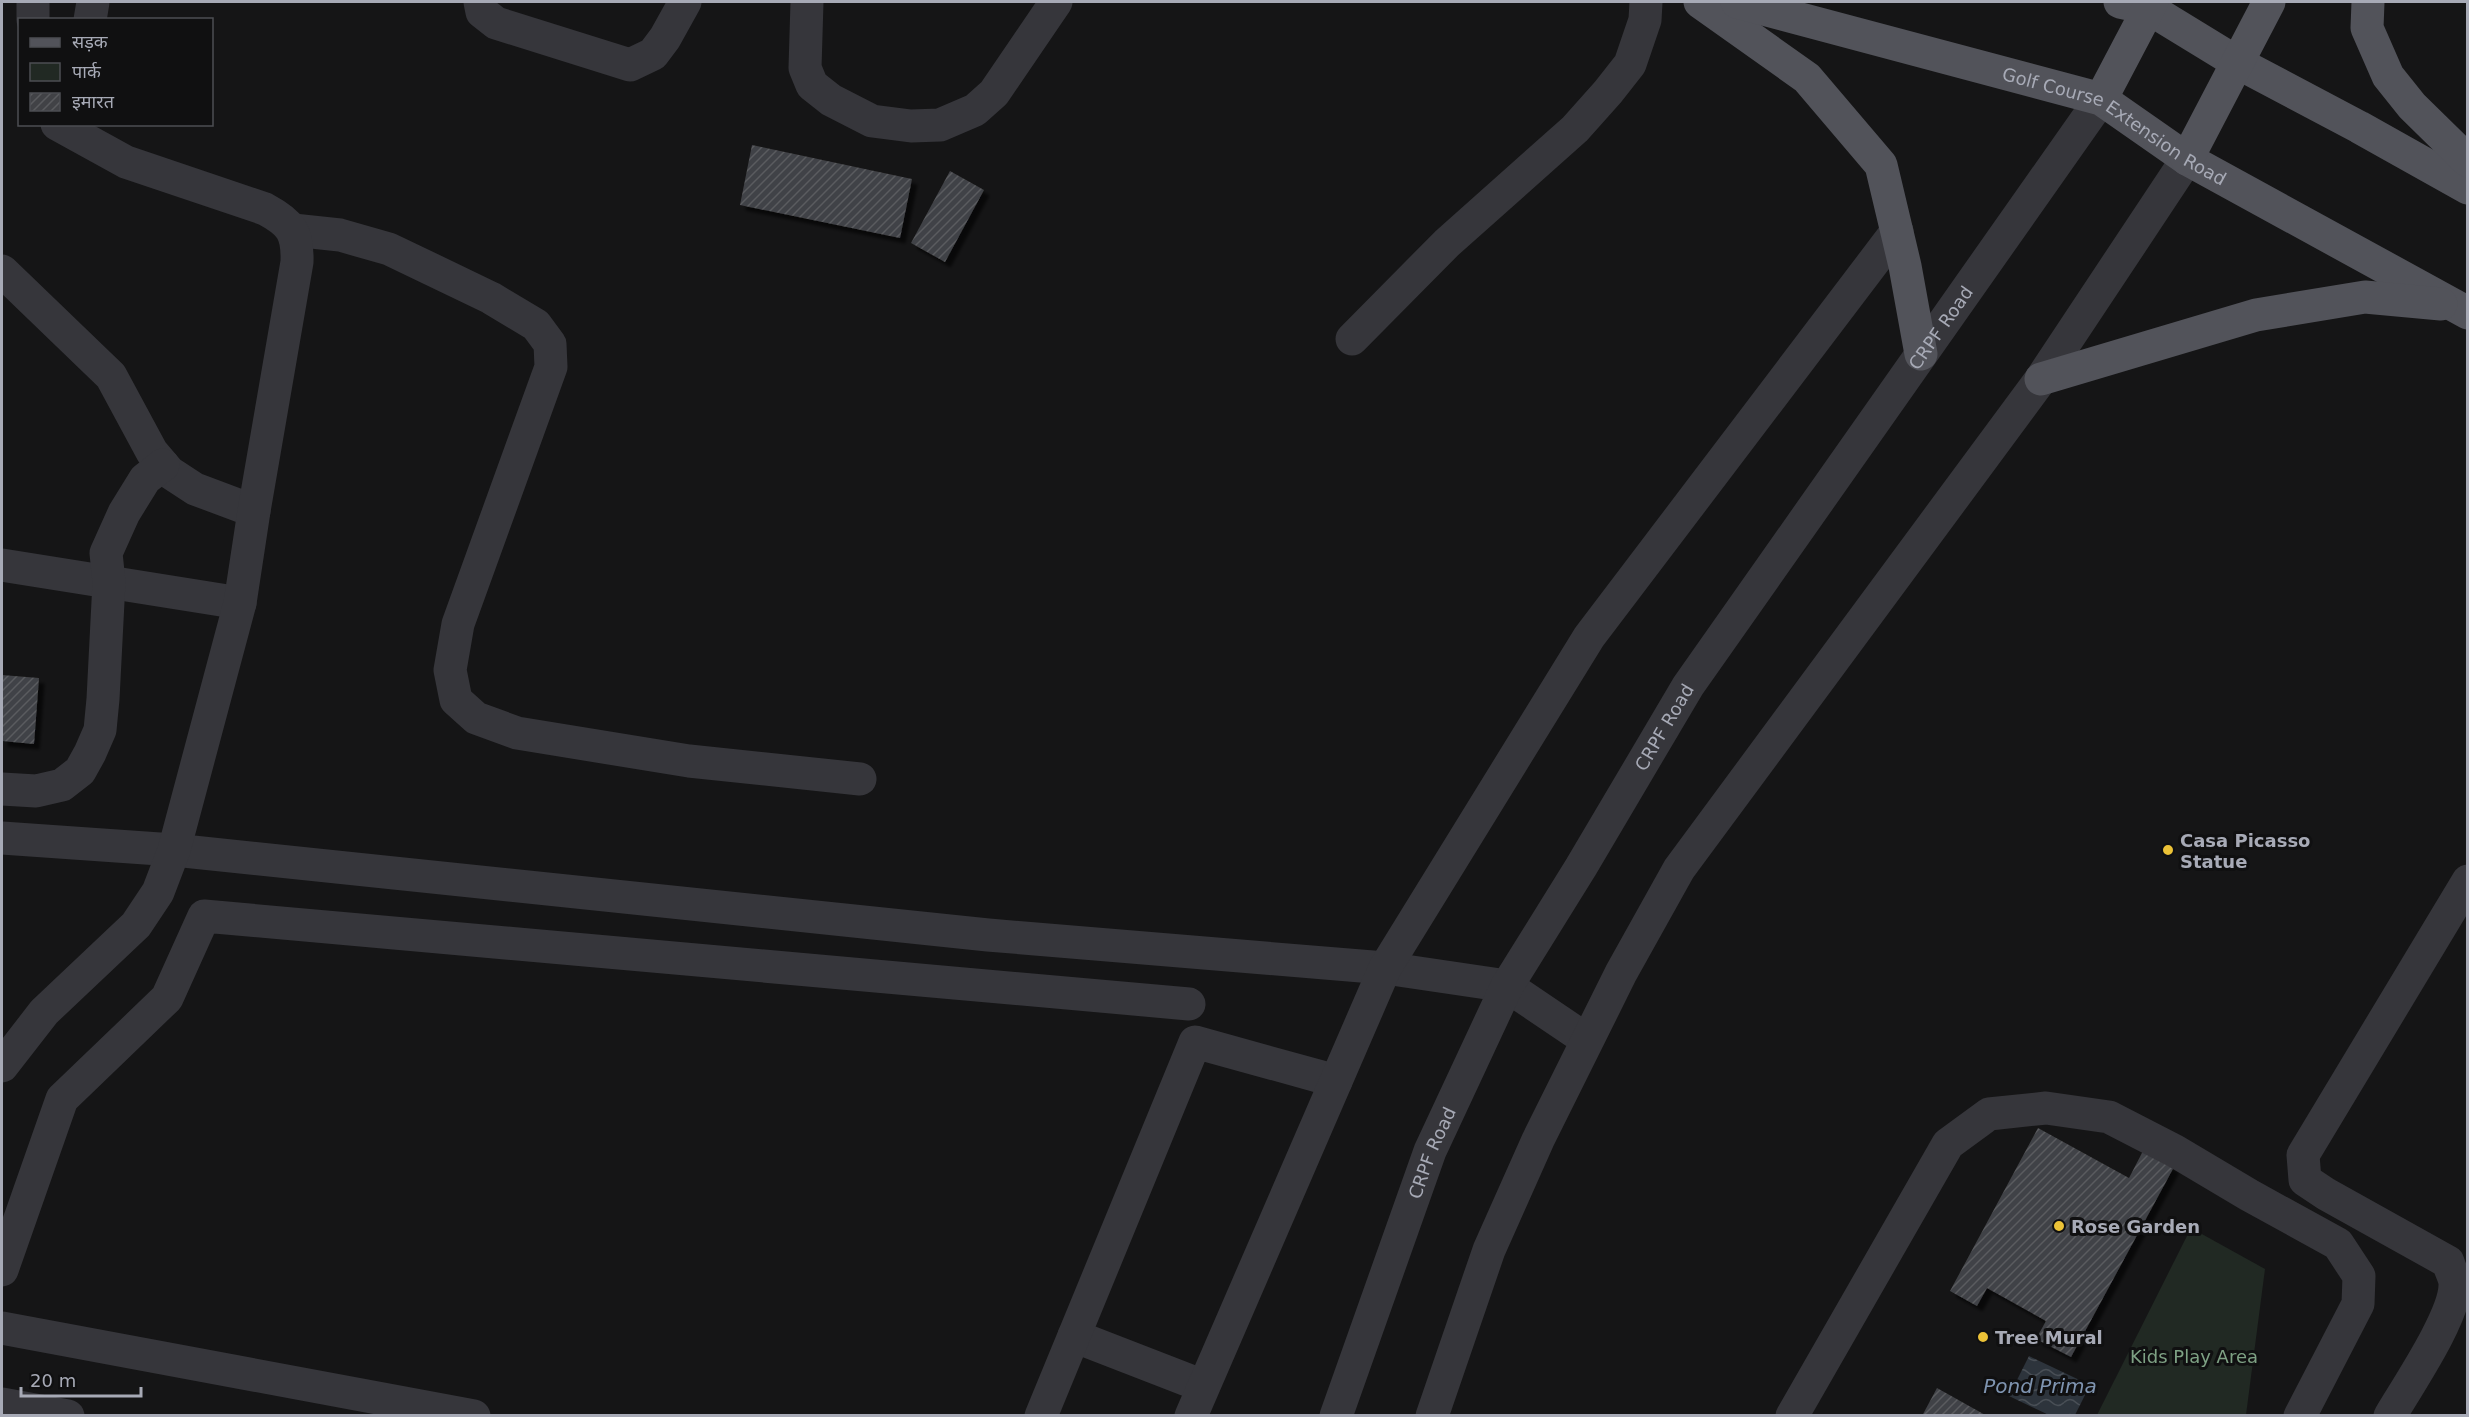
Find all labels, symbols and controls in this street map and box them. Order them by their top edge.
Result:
legend [18,18,213,126]
text: सड़क [72,31,109,52]
text: पार्क [72,61,102,82]
street label: Golf Course Extension Road [2000,63,2230,189]
text: इमारत [72,91,115,112]
street label: CRPF Road [1904,282,1977,373]
street label: CRPF Road [1630,680,1698,774]
place label: Casa Picasso Statue [2180,830,2310,872]
marker: Casa Picasso Statue [2161,843,2175,857]
street label: CRPF Road [1403,1104,1460,1201]
place label: Rose Garden [2071,1216,2200,1237]
marker: Rose Garden [2052,1219,2066,1233]
place label: Tree Mural [1995,1327,2103,1348]
marker: Tree Mural [1976,1330,1990,1344]
park label: Kids Play Area [2130,1346,2258,1367]
scale bar [21,1360,141,1398]
text: 20 m [30,1370,76,1391]
water label: Pond Prima [1983,1374,2097,1398]

